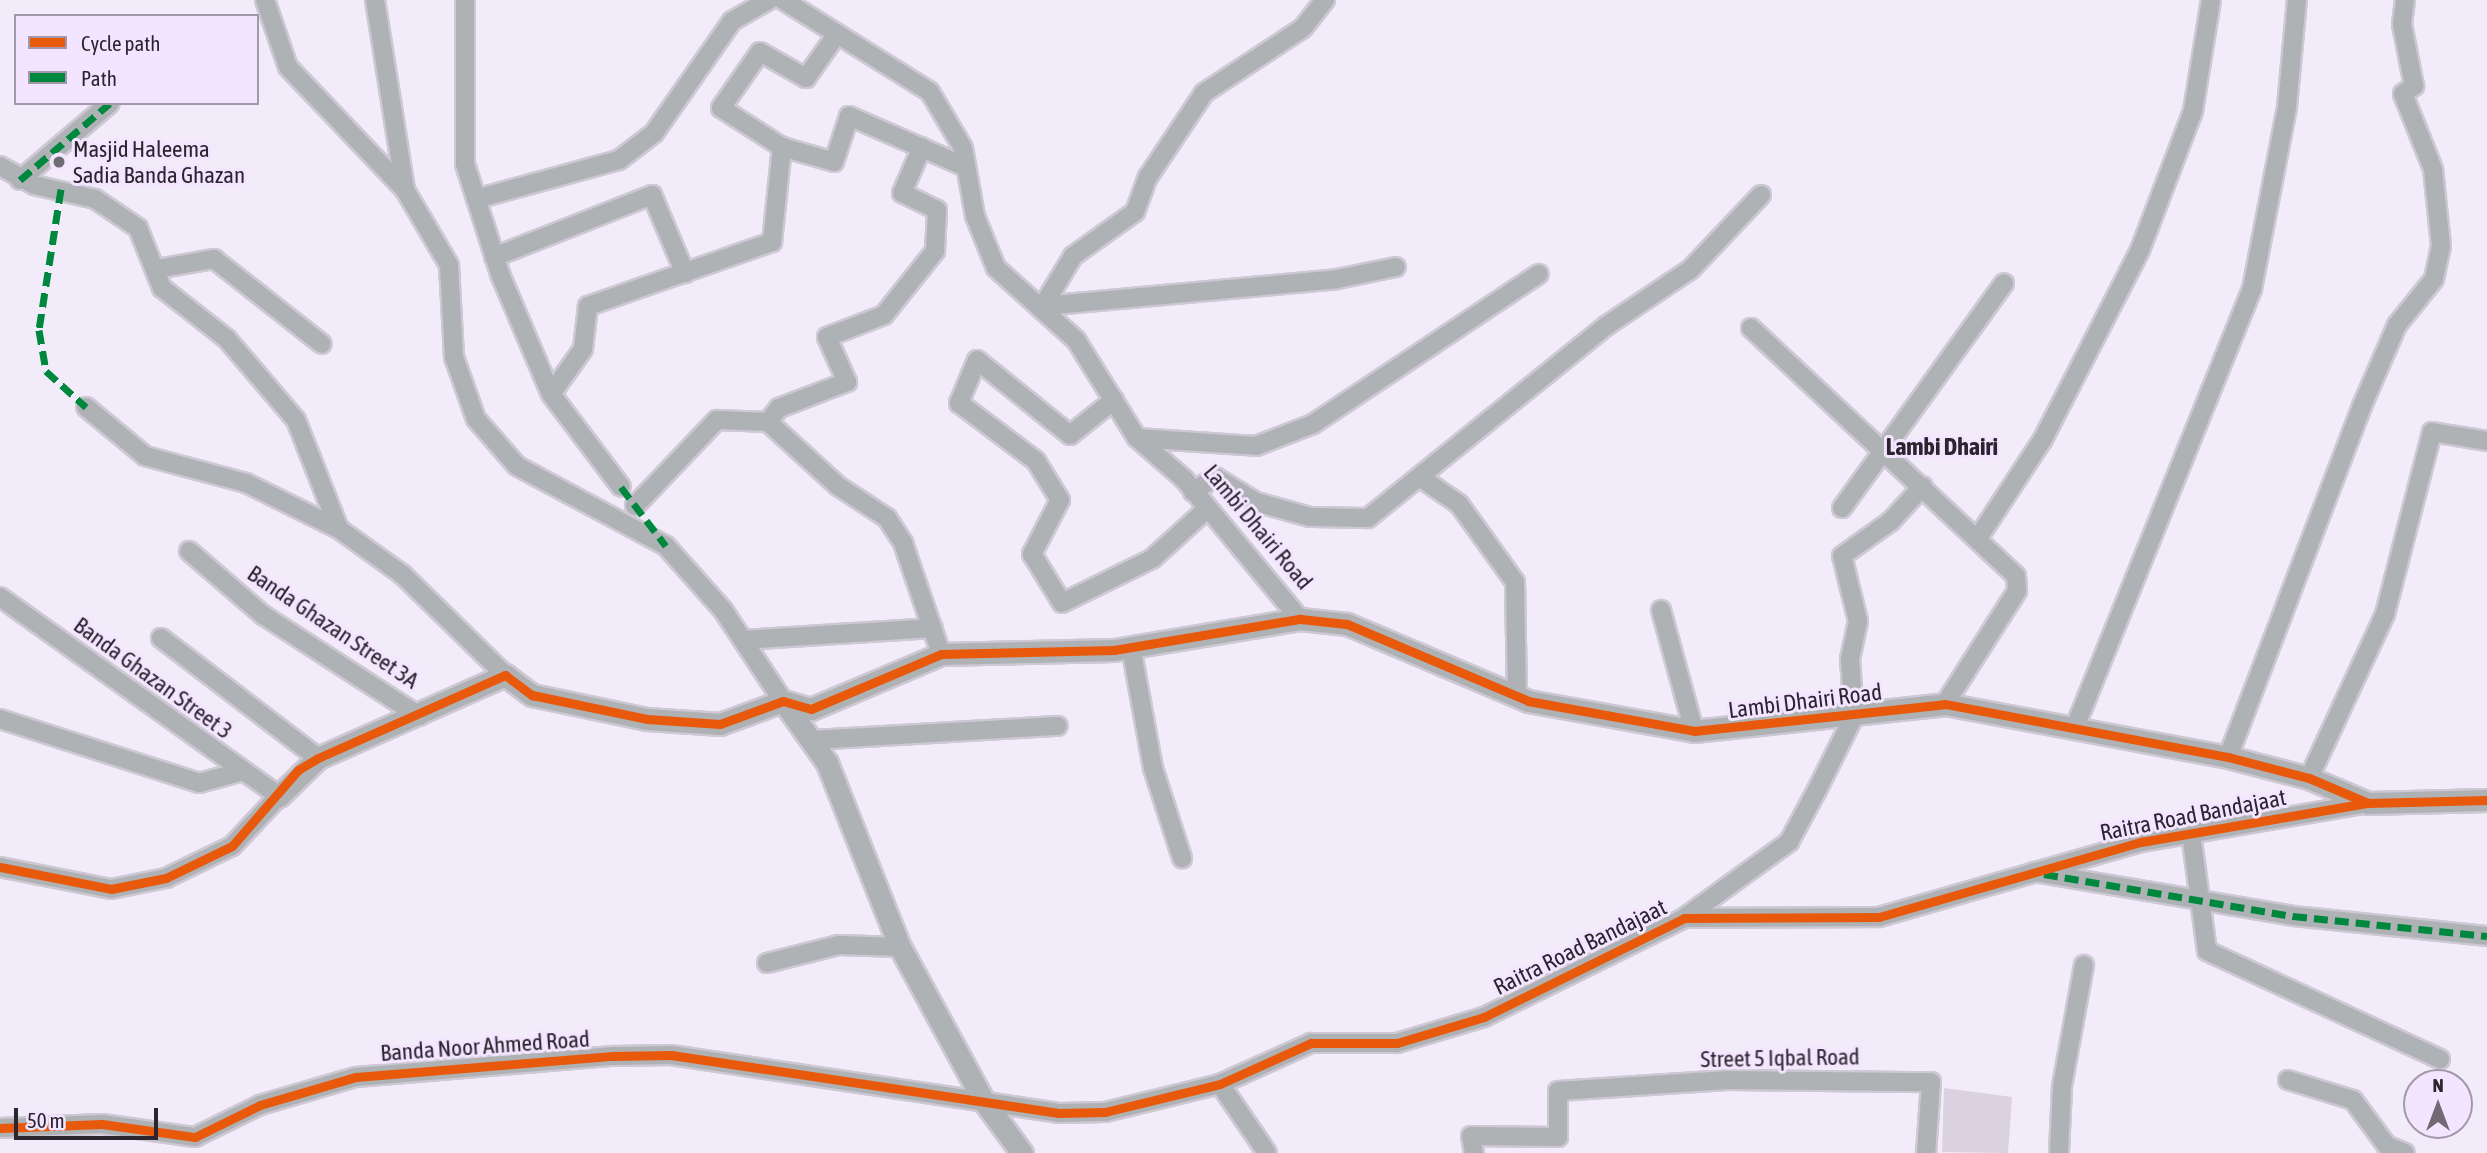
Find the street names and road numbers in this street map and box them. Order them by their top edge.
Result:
street label: Lambi Dhairi Road [1198,459,1318,595]
street label: Banda Ghazan Street 3A [242,559,424,695]
street label: Banda Ghazan Street 3 [68,611,238,745]
street label: Lambi Dhairi Road [1727,678,1883,724]
street label: Raitra Road Bandajaat [2098,783,2288,847]
street label: Raitra Road Bandajaat [1489,893,1671,1001]
street label: Banda Noor Ahmed Road [379,1025,591,1067]
street label: Street 5 Iqbal Road [1700,1043,1860,1073]

